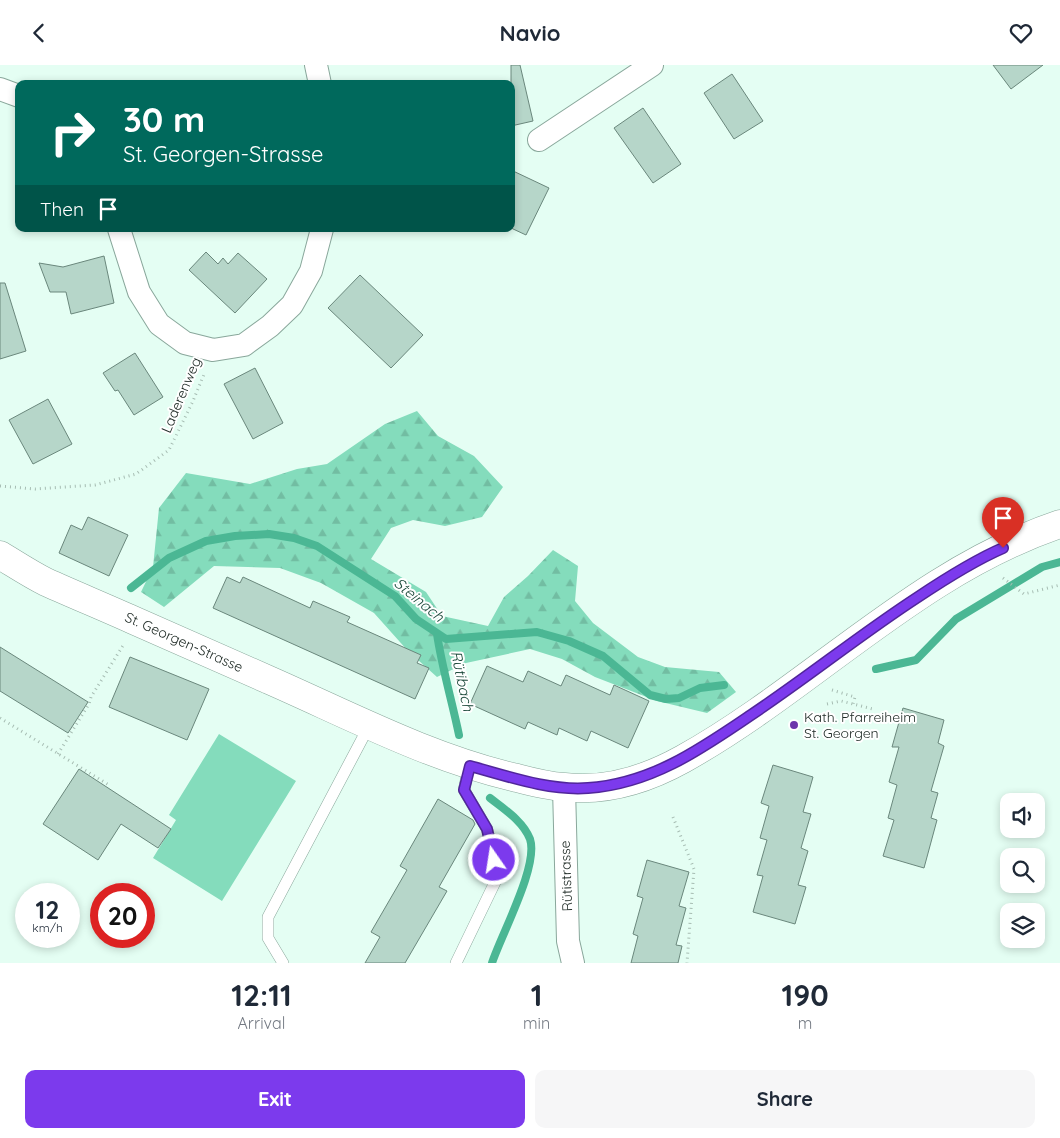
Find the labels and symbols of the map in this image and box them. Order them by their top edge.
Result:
street label: Laderenweg [157,354,205,436]
pin [982,497,1024,548]
water label: Steinach [391,573,448,626]
street label: St. Georgen-Strasse [122,608,246,676]
water label: Rütibach [447,649,478,713]
place label: Kath. Pfarreiheim St. Georgen [804,708,916,742]
marker: Kath. Pfarreiheim St. Georgen [788,719,800,731]
position arrow [467,833,519,885]
street label: Rütistrasse [556,840,576,912]
speed limit sign: 20 [90,883,155,948]

